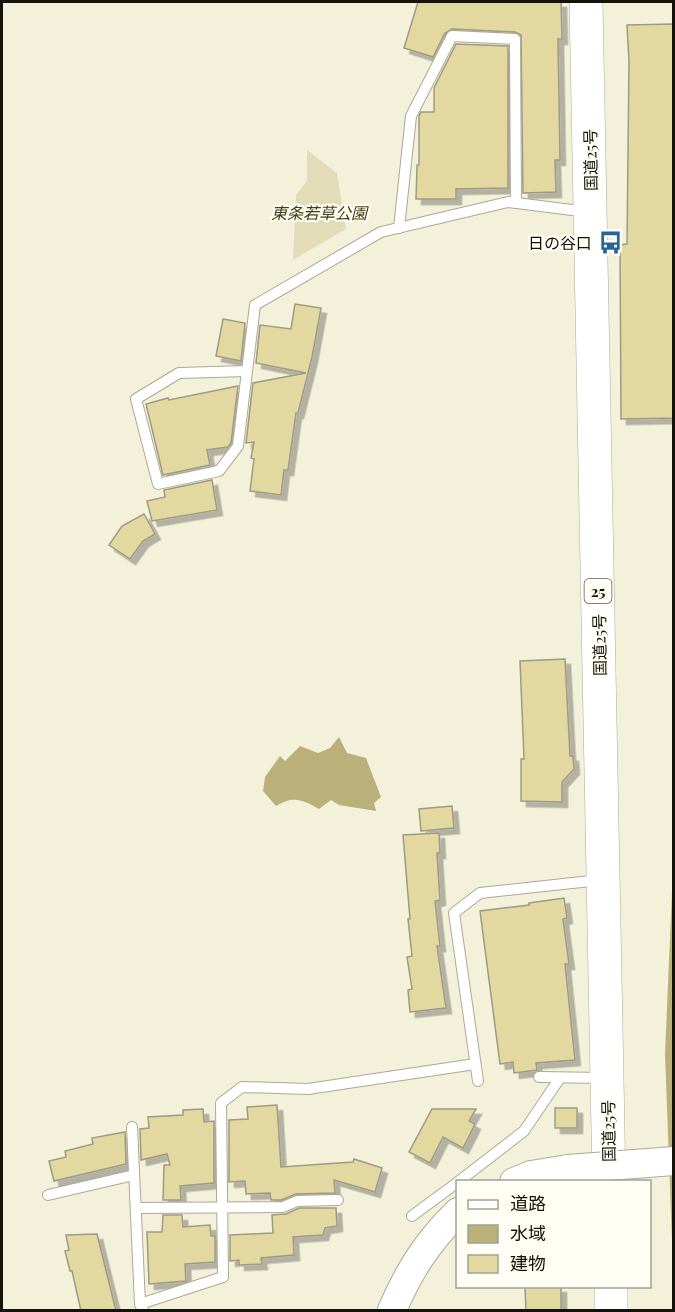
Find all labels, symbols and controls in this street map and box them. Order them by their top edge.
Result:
street label: 国道25号 [579,129,601,191]
park label: 東条若草公園 [271,202,369,223]
bus stop icon: 日の谷口 [597,229,623,255]
place label: 日の谷口 [528,232,592,253]
road number: 25 [584,579,612,603]
street label: 国道25号 [588,614,610,676]
street label: 国道25号 [597,1100,619,1162]
legend [456,1180,651,1288]
text: 道路 [510,1191,546,1215]
text: 水域 [510,1221,546,1245]
text: 建物 [510,1251,546,1275]

